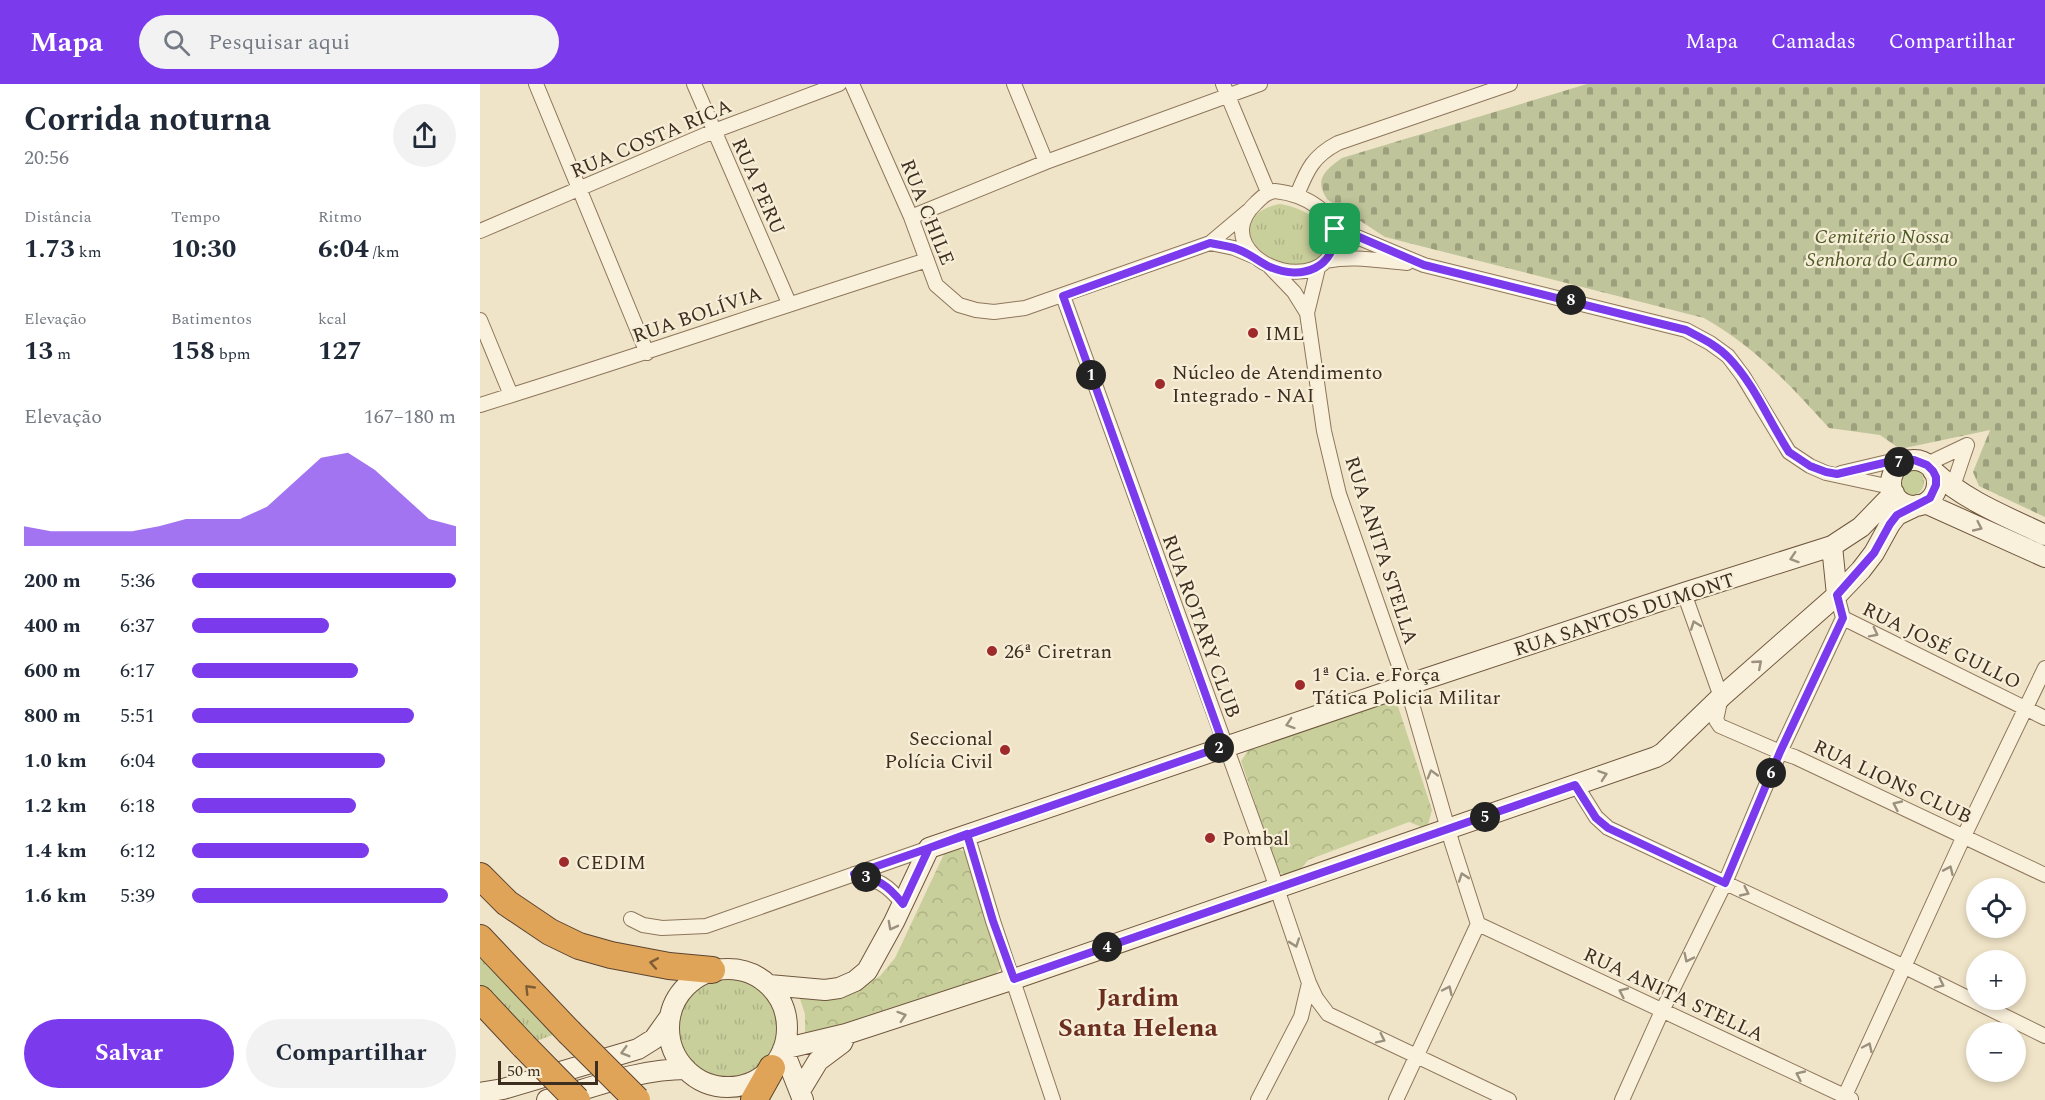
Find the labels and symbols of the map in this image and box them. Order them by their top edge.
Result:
street label: RUA COSTA RICA [566,91,737,186]
street label: RUA PERU [723,133,793,240]
street label: RUA CHILE [892,155,962,270]
pin [1309,203,1360,254]
park label: Cemitério Nossa Senhora do Carmo [1806,222,1958,275]
street label: RUA BOLÍVIA [628,279,766,351]
pin: 8 [1556,285,1586,315]
place label: IML [1265,319,1305,349]
marker: IML [1246,326,1260,340]
place label: Núcleo de Atendimento Integrado - NAI [1172,358,1383,411]
pin: 1 [1076,360,1106,390]
marker: Núcleo de Atendimento Integrado - NAI [1153,377,1167,391]
pin: 7 [1884,447,1914,477]
street label: RUA ANITA STELLA [1336,452,1426,648]
one-way arrow [1972,519,1983,531]
street label: RUA ROTARY CLUB [1154,530,1248,722]
one-way arrow [1789,551,1800,564]
street label: RUA SANTOS DUMONT [1510,565,1739,665]
street label: RUA JOSÉ GULLO [1857,594,2026,697]
one-way arrow [1689,620,1702,631]
one-way arrow [1868,626,1879,637]
place label: 26ª Ciretran [1004,637,1112,667]
marker: 26ª Ciretran [985,644,999,658]
place label: 1ª Cia. e Força Tática Policia Militar [1312,660,1501,713]
one-way arrow [1751,660,1762,671]
marker: 1ª Cia. e Força Tática Policia Militar [1293,678,1307,692]
one-way arrow [1285,717,1296,730]
place label: Seccional Polícia Civil [885,724,993,777]
street label: RUA LIONS CLUB [1808,732,1977,832]
pin: 2 [1204,733,1234,763]
marker: Seccional Polícia Civil [998,743,1012,757]
pin: 6 [1756,758,1786,788]
one-way arrow [1427,769,1439,780]
one-way arrow [1597,770,1608,783]
one-way arrow [1893,801,1904,813]
pin: 5 [1470,802,1500,832]
place label: Pombal [1222,824,1289,854]
marker: Pombal [1203,831,1217,845]
place label: CEDIM [576,848,646,878]
marker: CEDIM [557,855,571,869]
pin: 3 [851,862,881,892]
one-way arrow [1942,865,1954,876]
one-way arrow [1457,872,1470,883]
one-way arrow [1738,885,1749,897]
one-way arrow [888,920,899,930]
pin: 4 [1092,932,1122,962]
one-way arrow [1288,937,1300,948]
street label: RUA ANITA STELLA [1578,940,1769,1050]
one-way arrow [1684,951,1696,962]
one-way arrow [649,958,659,970]
one-way arrow [1934,977,1945,988]
district label: Jardim Santa Helena [1058,978,1219,1048]
one-way arrow [1440,985,1452,996]
one-way arrow [525,986,536,997]
one-way arrow [1619,988,1630,1000]
one-way arrow [896,1011,907,1023]
one-way arrow [1374,1032,1385,1044]
one-way arrow [1861,1042,1873,1053]
one-way arrow [620,1045,630,1058]
scale bar [498,1058,598,1086]
one-way arrow [1795,1071,1806,1083]

